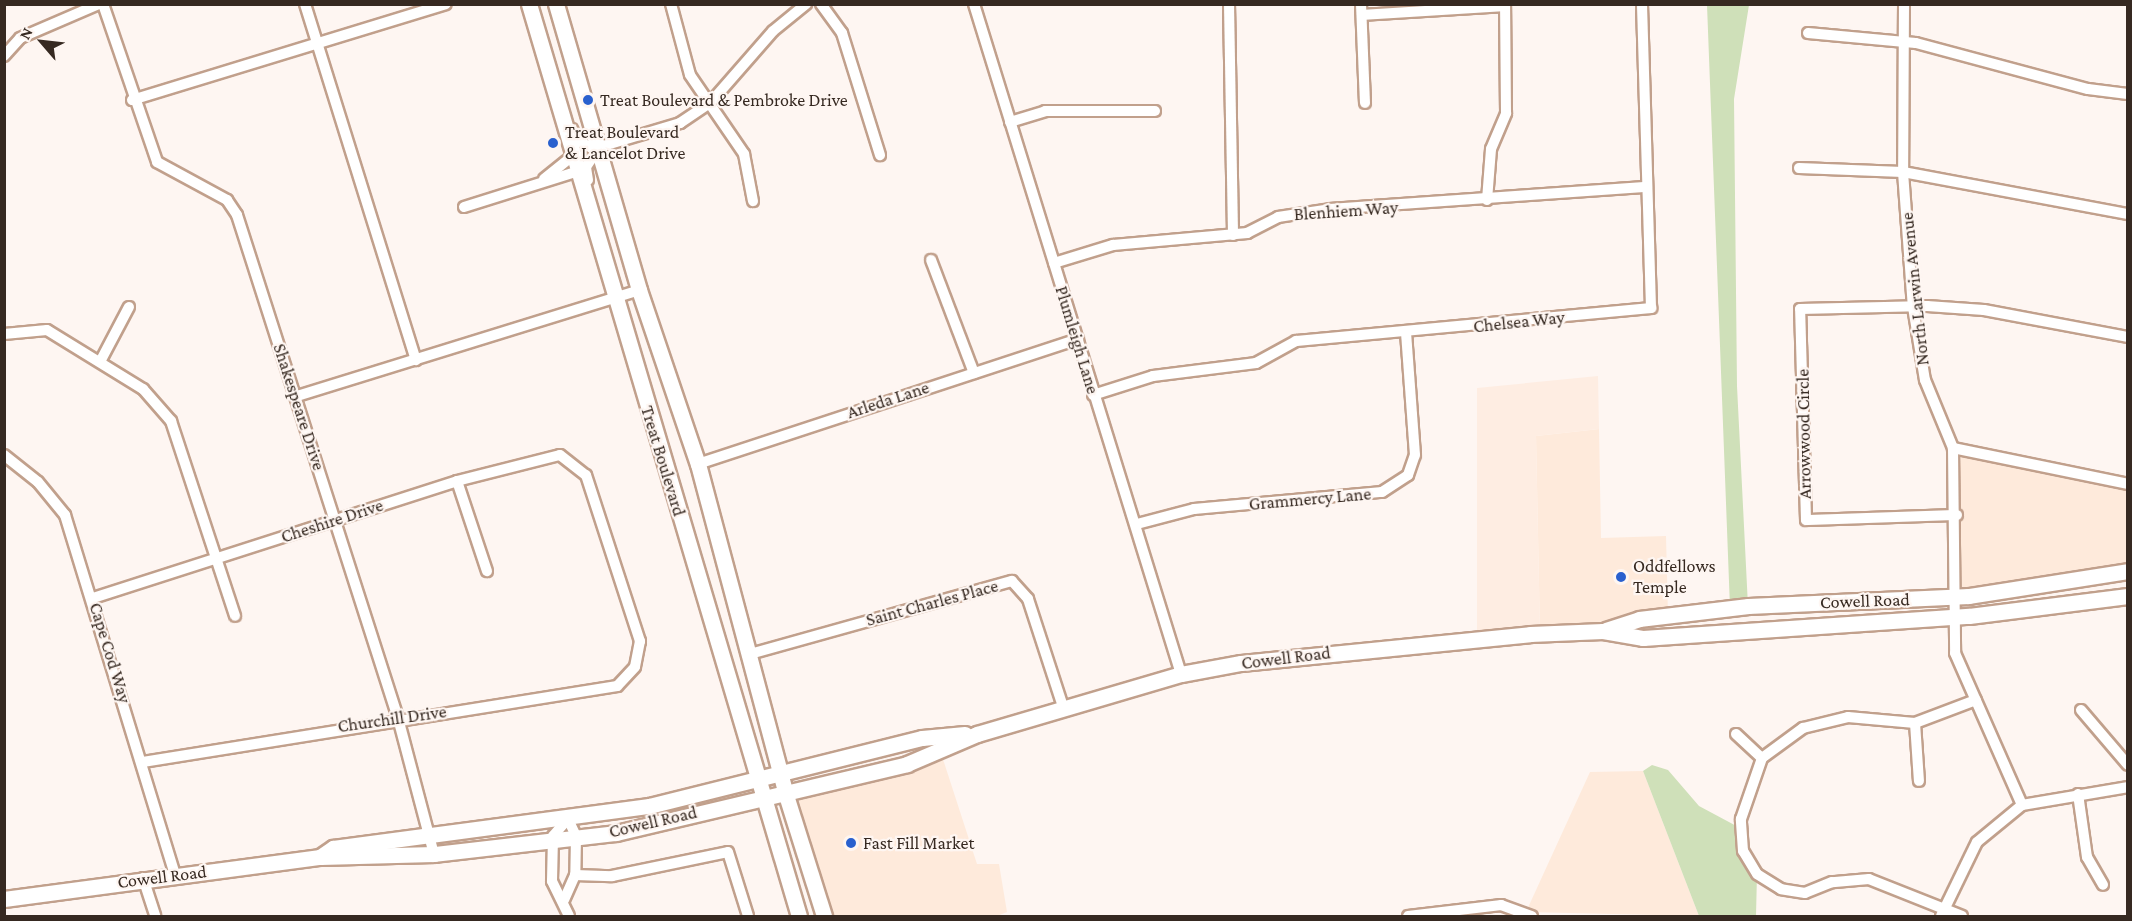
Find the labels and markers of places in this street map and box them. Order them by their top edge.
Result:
place label: Treat Boulevard & Pembroke Drive [600,89,848,111]
marker: Treat Boulevard & Pembroke Drive [581,93,595,107]
place label: Treat Boulevard & Lancelot Drive [565,122,685,164]
marker: Treat Boulevard & Lancelot Drive [546,136,560,150]
place label: Oddfellows Temple [1633,556,1716,598]
marker: Oddfellows Temple [1614,570,1628,584]
place label: Fast Fill Market [863,832,974,854]
marker: Fast Fill Market [844,836,858,850]

